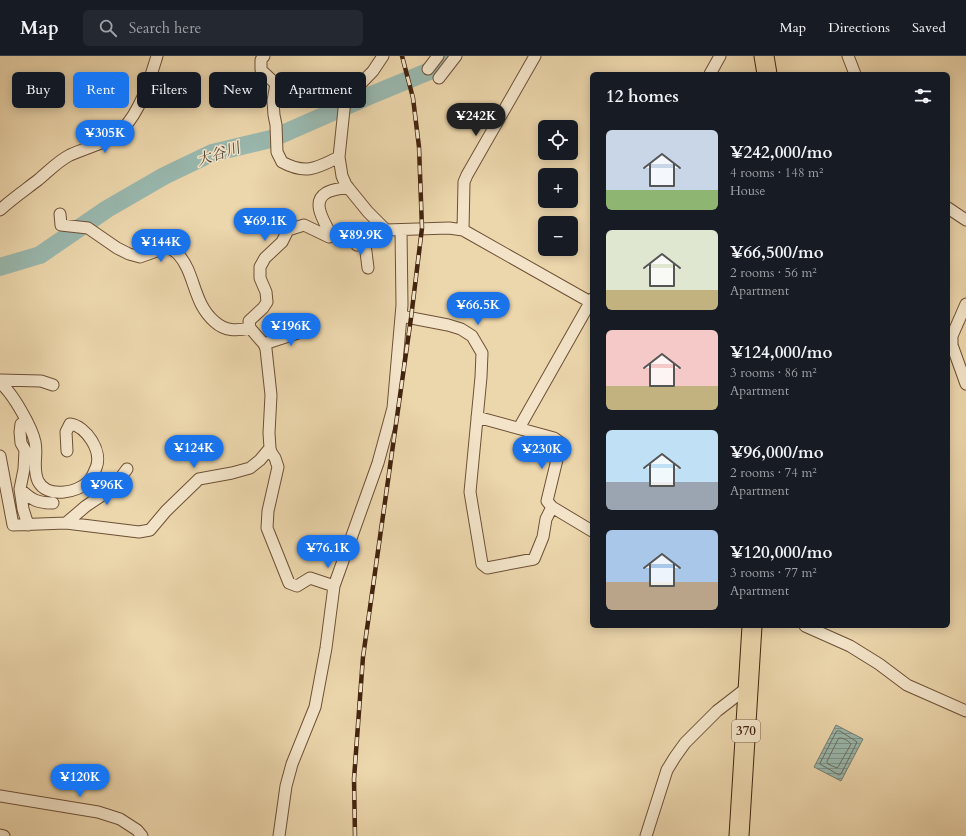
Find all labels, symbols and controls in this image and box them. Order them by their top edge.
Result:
search box [83,10,363,46]
text: Map [20,15,59,41]
icon: search [97,17,119,39]
text: Search here [129,18,201,38]
text: Map [780,18,806,37]
text: Directions [828,18,890,37]
text: Saved [912,18,946,37]
chip: Buy [12,72,65,108]
chip: Rent [73,72,129,108]
chip: Filters [137,72,201,108]
chip: New [209,72,267,108]
chip: Apartment [275,72,366,108]
text: 12 homes [606,85,679,108]
icon: filters [912,85,934,107]
pin: ¥242K [448,103,504,137]
text: ¥242K [456,107,496,125]
pin: ¥305K [77,120,133,154]
map controls [538,120,578,256]
button: locate [538,120,578,160]
text: ¥305K [85,124,125,142]
water label: 大谷川 [194,137,244,170]
text: ¥242,000/mo [730,141,832,164]
icon: home [638,146,686,194]
text: 4 rooms · 148 m² [730,164,823,182]
button: + [538,168,578,208]
text: House [730,182,765,200]
pin: ¥69.1K [232,208,298,242]
text: ¥69.1K [243,212,287,230]
button: − [538,216,578,256]
pin: ¥89.9K [328,222,394,256]
text: ¥89.9K [339,226,383,244]
pin: ¥144K [133,229,189,263]
text: ¥144K [141,233,181,251]
text: ¥66,500/mo [730,241,824,264]
icon: home [638,246,686,294]
text: 2 rooms · 56 m² [730,264,817,282]
text: Apartment [730,282,789,300]
pin: ¥66.5K [445,292,511,326]
text: ¥66.5K [456,296,500,314]
pin: ¥196K [263,313,319,347]
text: ¥196K [271,317,311,335]
text: ¥124,000/mo [730,341,832,364]
icon: home [638,346,686,394]
text: 3 rooms · 86 m² [730,364,817,382]
text: Apartment [730,382,789,400]
pin: ¥124K [166,435,222,469]
pin: ¥230K [514,436,570,470]
text: ¥124K [174,439,214,457]
text: ¥230K [522,440,562,458]
text: ¥96,000/mo [730,441,824,464]
icon: home [638,446,686,494]
text: 2 rooms · 74 m² [730,464,817,482]
pin: ¥96K [83,472,131,506]
text: ¥96K [90,476,124,494]
text: Apartment [730,482,789,500]
pin: ¥76.1K [295,535,361,569]
text: ¥76.1K [306,539,350,557]
text: ¥120,000/mo [730,541,832,564]
icon: home [638,546,686,594]
text: 3 rooms · 77 m² [730,564,817,582]
text: Apartment [730,582,789,600]
road number: 370 [732,720,760,742]
pin: ¥120K [52,764,108,798]
text: ¥120K [60,768,100,786]

